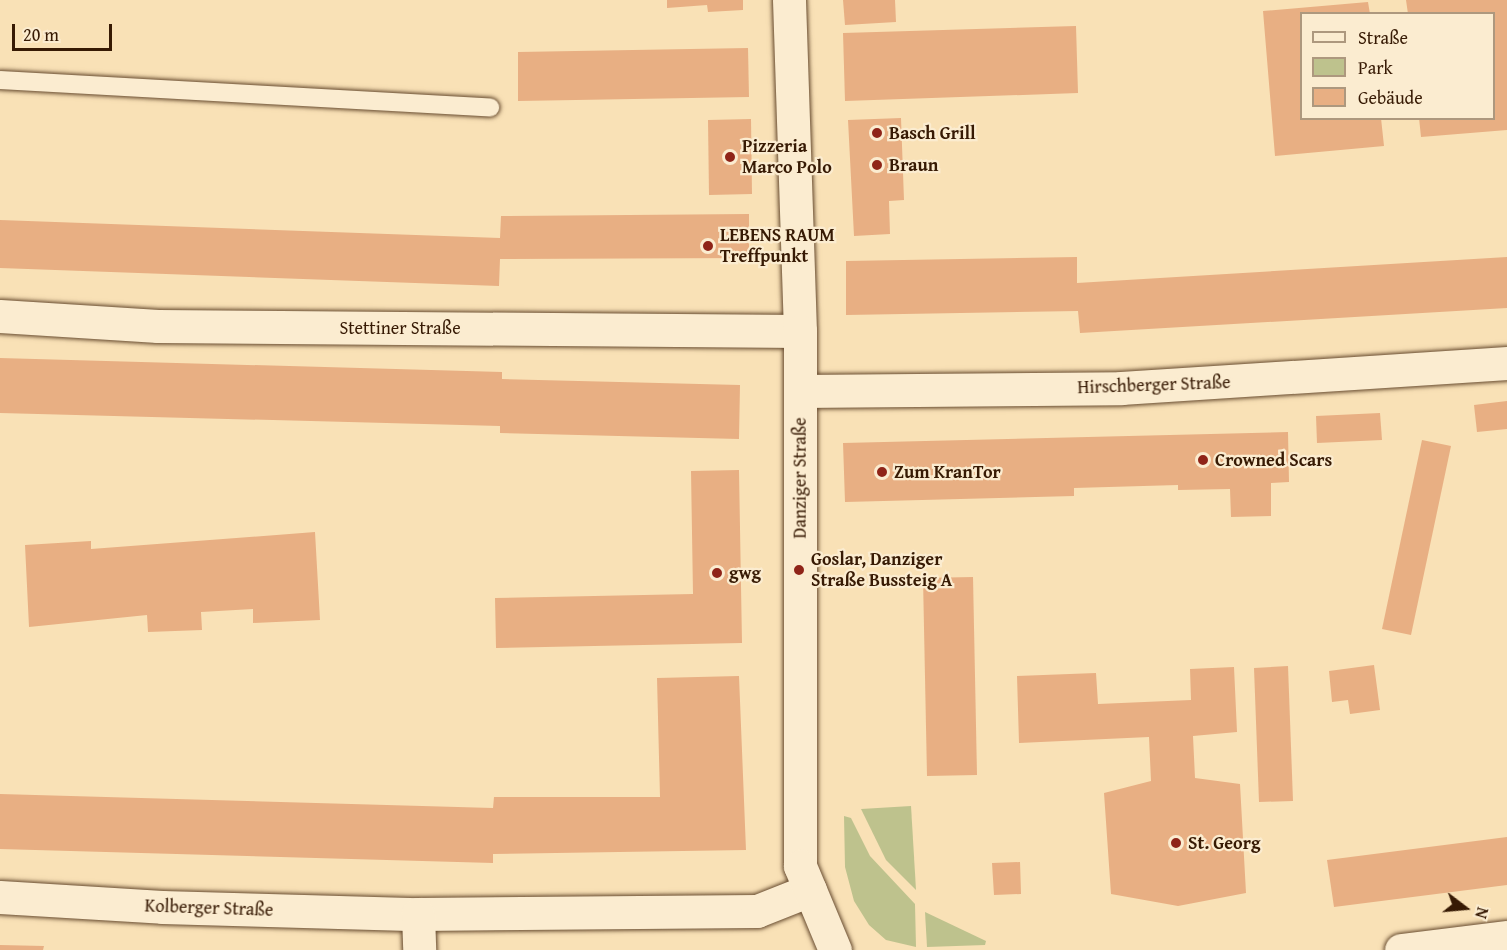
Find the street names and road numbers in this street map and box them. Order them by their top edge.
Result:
street label: Stettiner Straße [339,317,461,339]
street label: Hirschberger Straße [1077,372,1231,398]
street label: Danziger Straße [789,417,811,539]
street label: Kolberger Straße [144,895,274,921]

